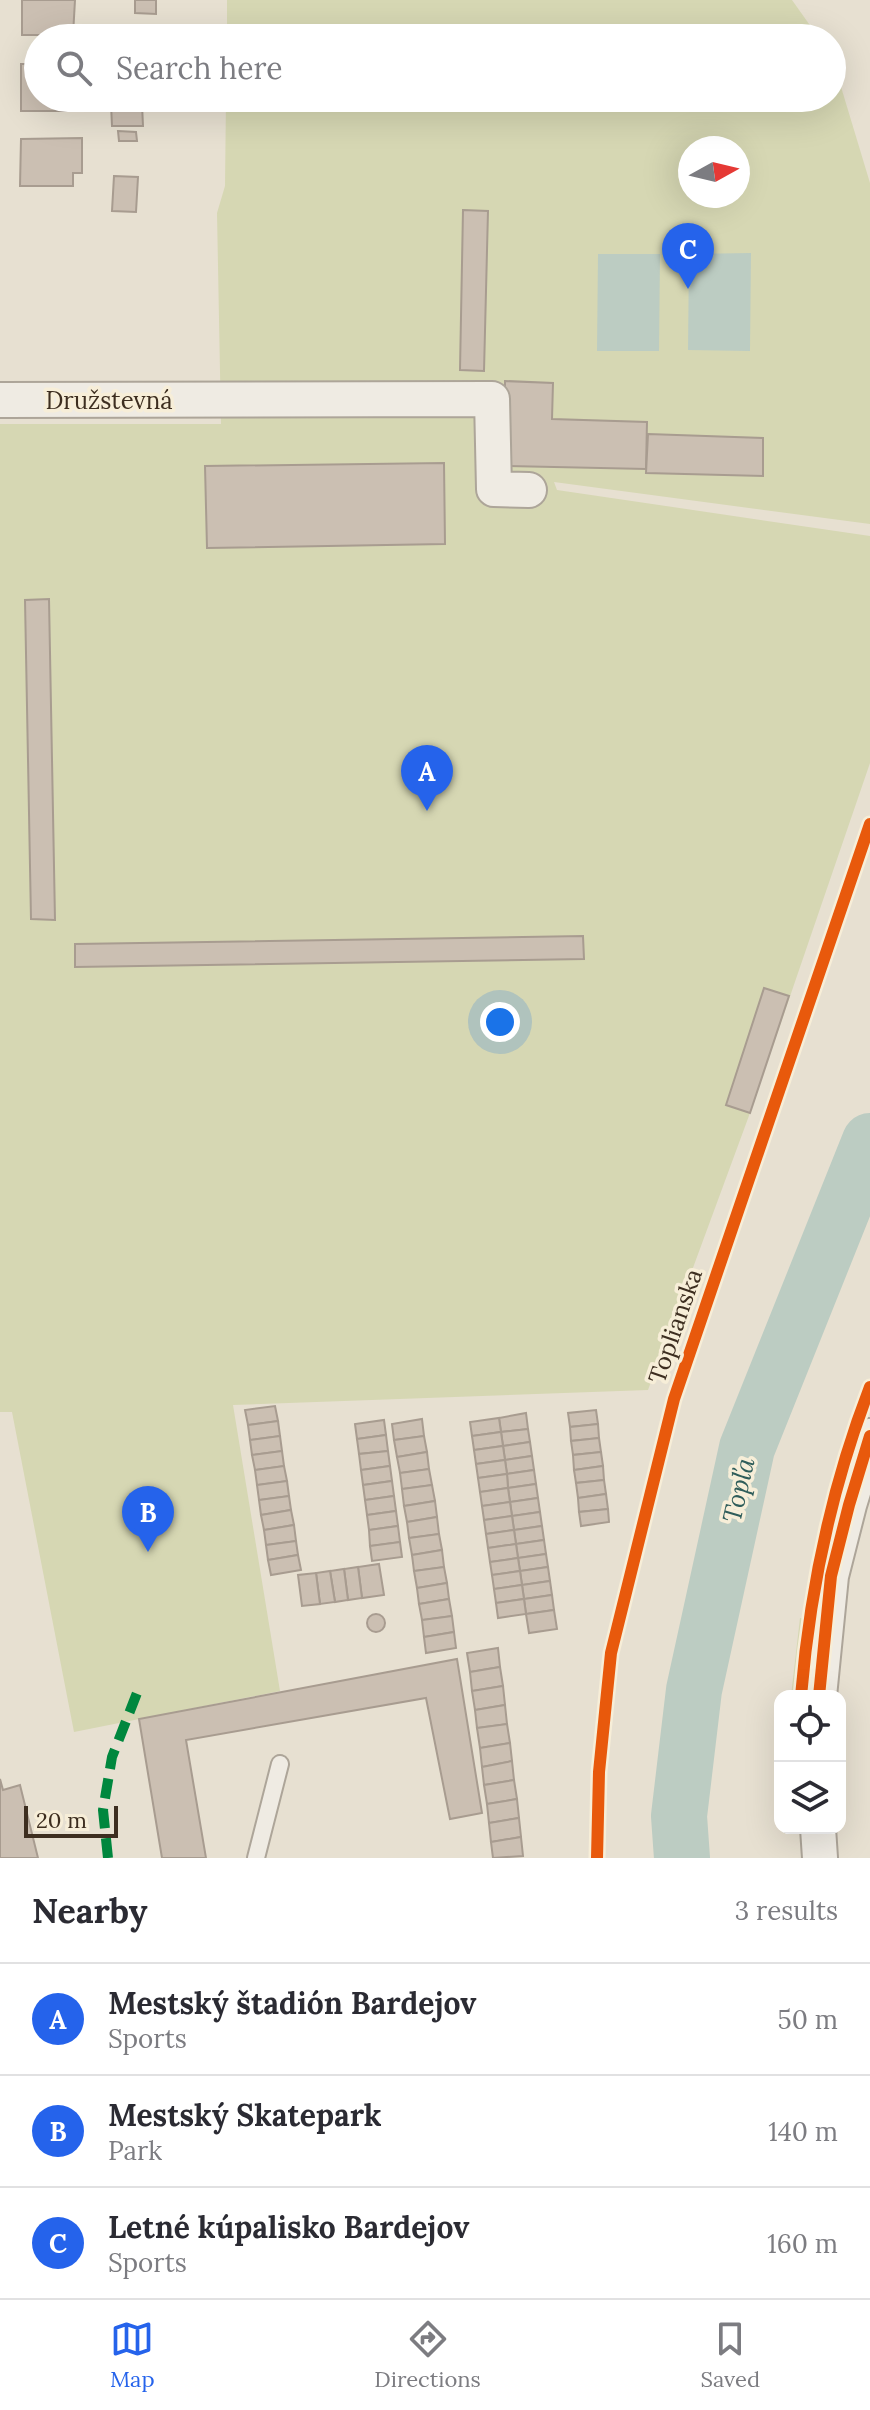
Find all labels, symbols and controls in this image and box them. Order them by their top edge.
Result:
search box [24,24,846,112]
icon: search [52,46,96,90]
text: Search here [116,49,283,87]
north arrow [678,136,750,208]
pin: C [662,223,714,289]
street label: Družstevná [45,385,173,416]
pin: A [401,745,453,811]
your location [480,1002,520,1042]
street label: Toplianska [641,1265,709,1387]
water label: Topľa [715,1454,762,1525]
pin: B [122,1486,174,1552]
map controls [774,1690,846,1834]
button: locate [774,1690,846,1762]
button: layers [774,1762,846,1834]
scale bar [24,1802,118,1838]
text: 20 m [36,1806,87,1834]
text: Nearby [32,1889,148,1932]
text: 3 results [735,1894,838,1927]
text: Mestský štadión Bardejov [108,1984,476,2022]
text: A [49,2003,67,2036]
text: 50 m [778,2003,838,2036]
text: Sports [108,2022,187,2055]
text: Mestský Skatepark [108,2096,382,2134]
text: B [49,2115,67,2148]
text: 140 m [768,2115,838,2148]
text: Park [108,2134,162,2167]
text: Letné kúpalisko Bardejov [108,2208,469,2246]
text: C [49,2227,67,2260]
text: 160 m [767,2227,838,2260]
text: Sports [108,2246,187,2279]
tab: Map [110,2317,155,2393]
tab: Directions [374,2317,481,2393]
tab: Saved [701,2317,760,2393]

